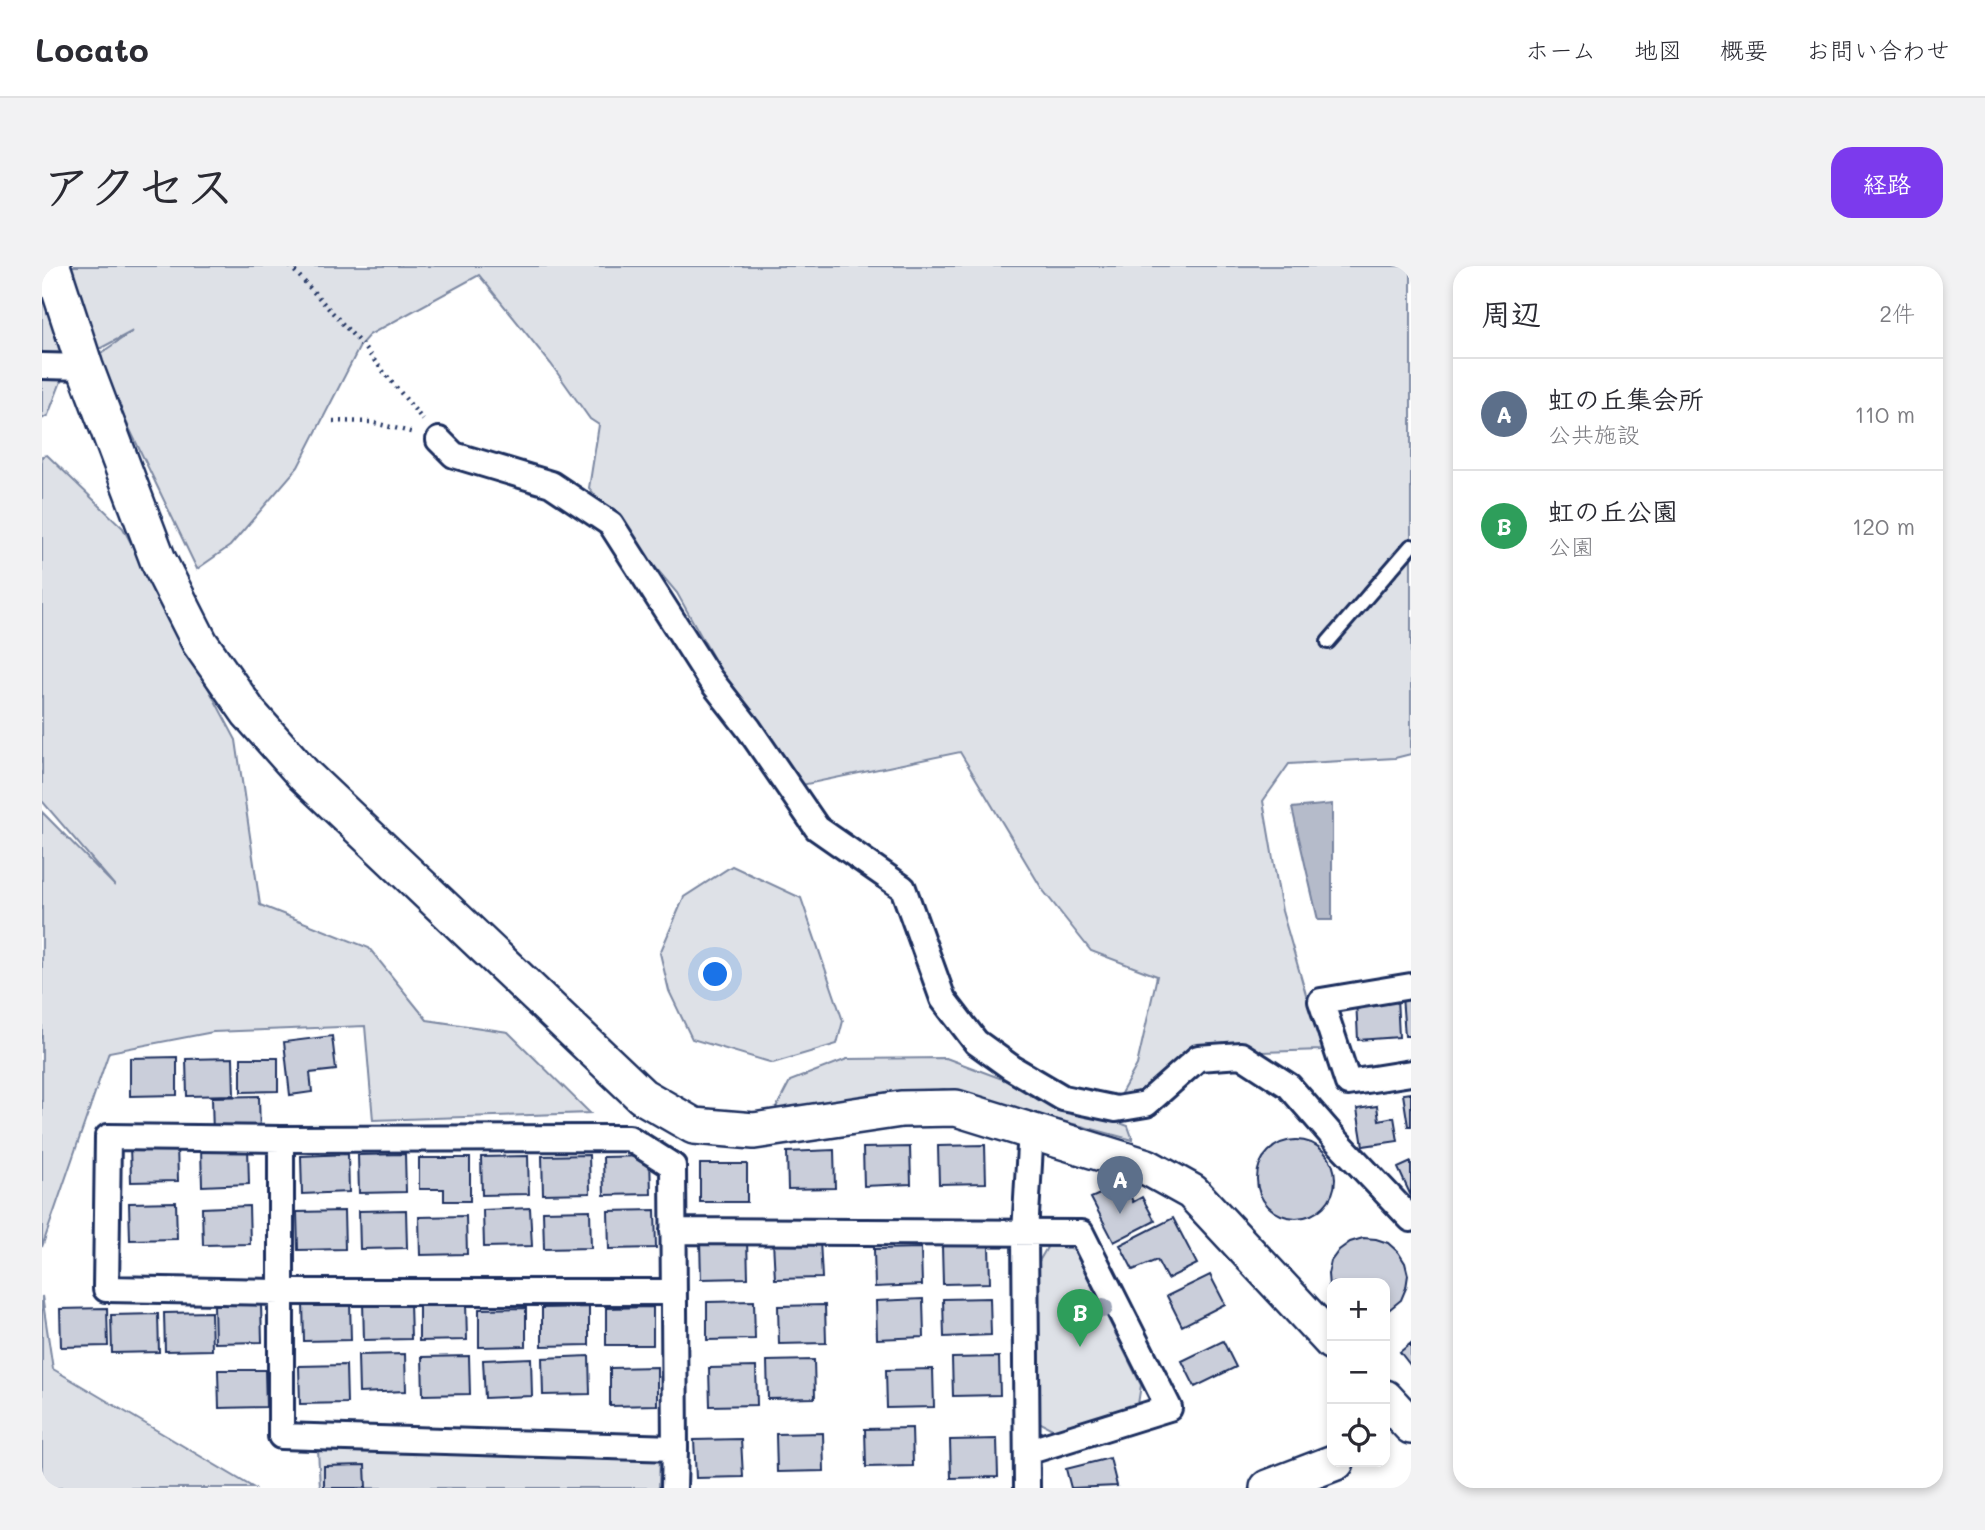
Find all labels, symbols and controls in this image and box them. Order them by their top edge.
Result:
text: Locato [35,27,149,70]
text: ホーム [1525,34,1596,65]
text: 地図 [1634,34,1682,65]
text: 概要 [1720,34,1768,65]
text: お問い合わせ [1806,34,1950,65]
button: 経路 [1831,147,1943,218]
text: アクセス [42,153,235,216]
text: 周辺 [1481,293,1541,333]
text: 2件 [1879,298,1915,328]
text: 虹の丘集会所 [1548,382,1704,416]
text: A [1496,399,1512,429]
text: 110 m [1855,399,1915,429]
text: 公共施設 [1548,419,1640,449]
text: 虹の丘公園 [1548,494,1678,528]
text: B [1496,511,1512,541]
text: 120 m [1852,511,1915,541]
text: 公園 [1548,531,1594,561]
your location [698,957,732,991]
pin: A [1097,1156,1143,1214]
map controls [1327,1278,1390,1467]
button: + [1327,1278,1390,1341]
pin: B [1057,1289,1103,1347]
button: − [1327,1341,1390,1404]
button: locate [1327,1404,1390,1467]

